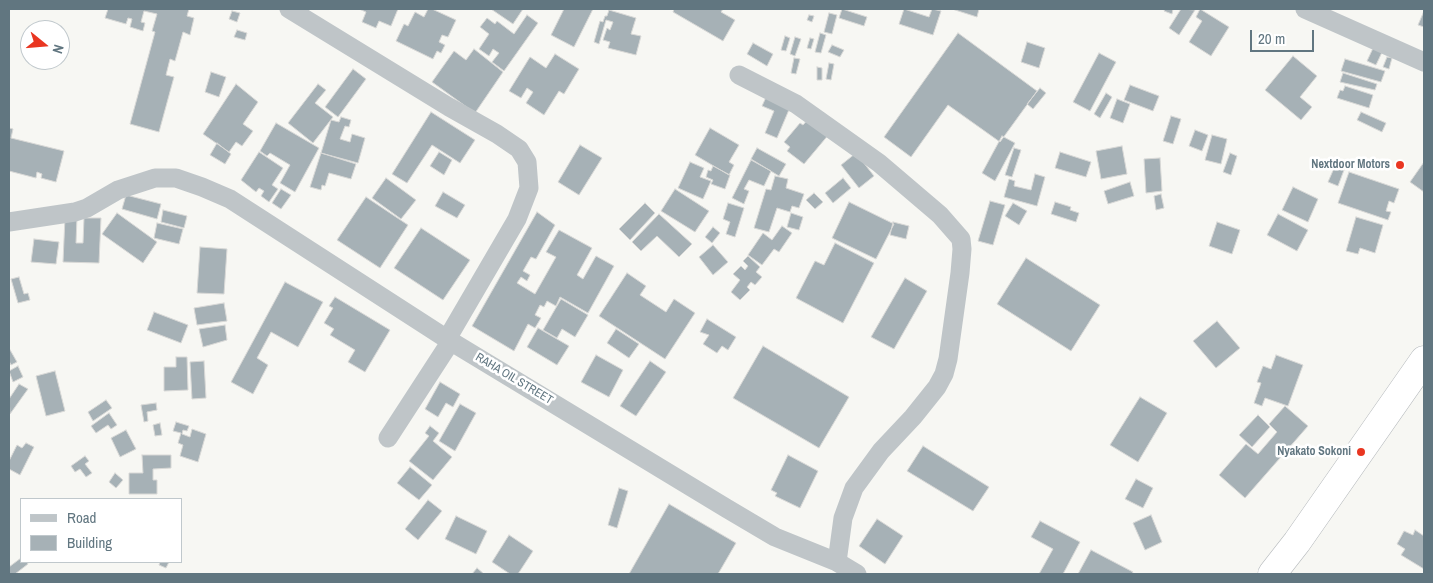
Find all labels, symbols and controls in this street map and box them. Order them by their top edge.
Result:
north arrow [20,20,70,70]
scale bar [1253,20,1317,52]
text: 20 m [1258,28,1285,49]
text: N [49,42,68,56]
place label: Nextdoor Motors [1311,158,1390,172]
marker: Nextdoor Motors [1394,159,1406,171]
street label: RAHA OIL STREET [473,350,555,408]
place label: Nyakato Sokoni [1277,445,1351,459]
marker: Nyakato Sokoni [1355,446,1367,458]
legend [20,498,182,563]
text: Road [67,507,96,528]
text: Building [67,532,112,553]

